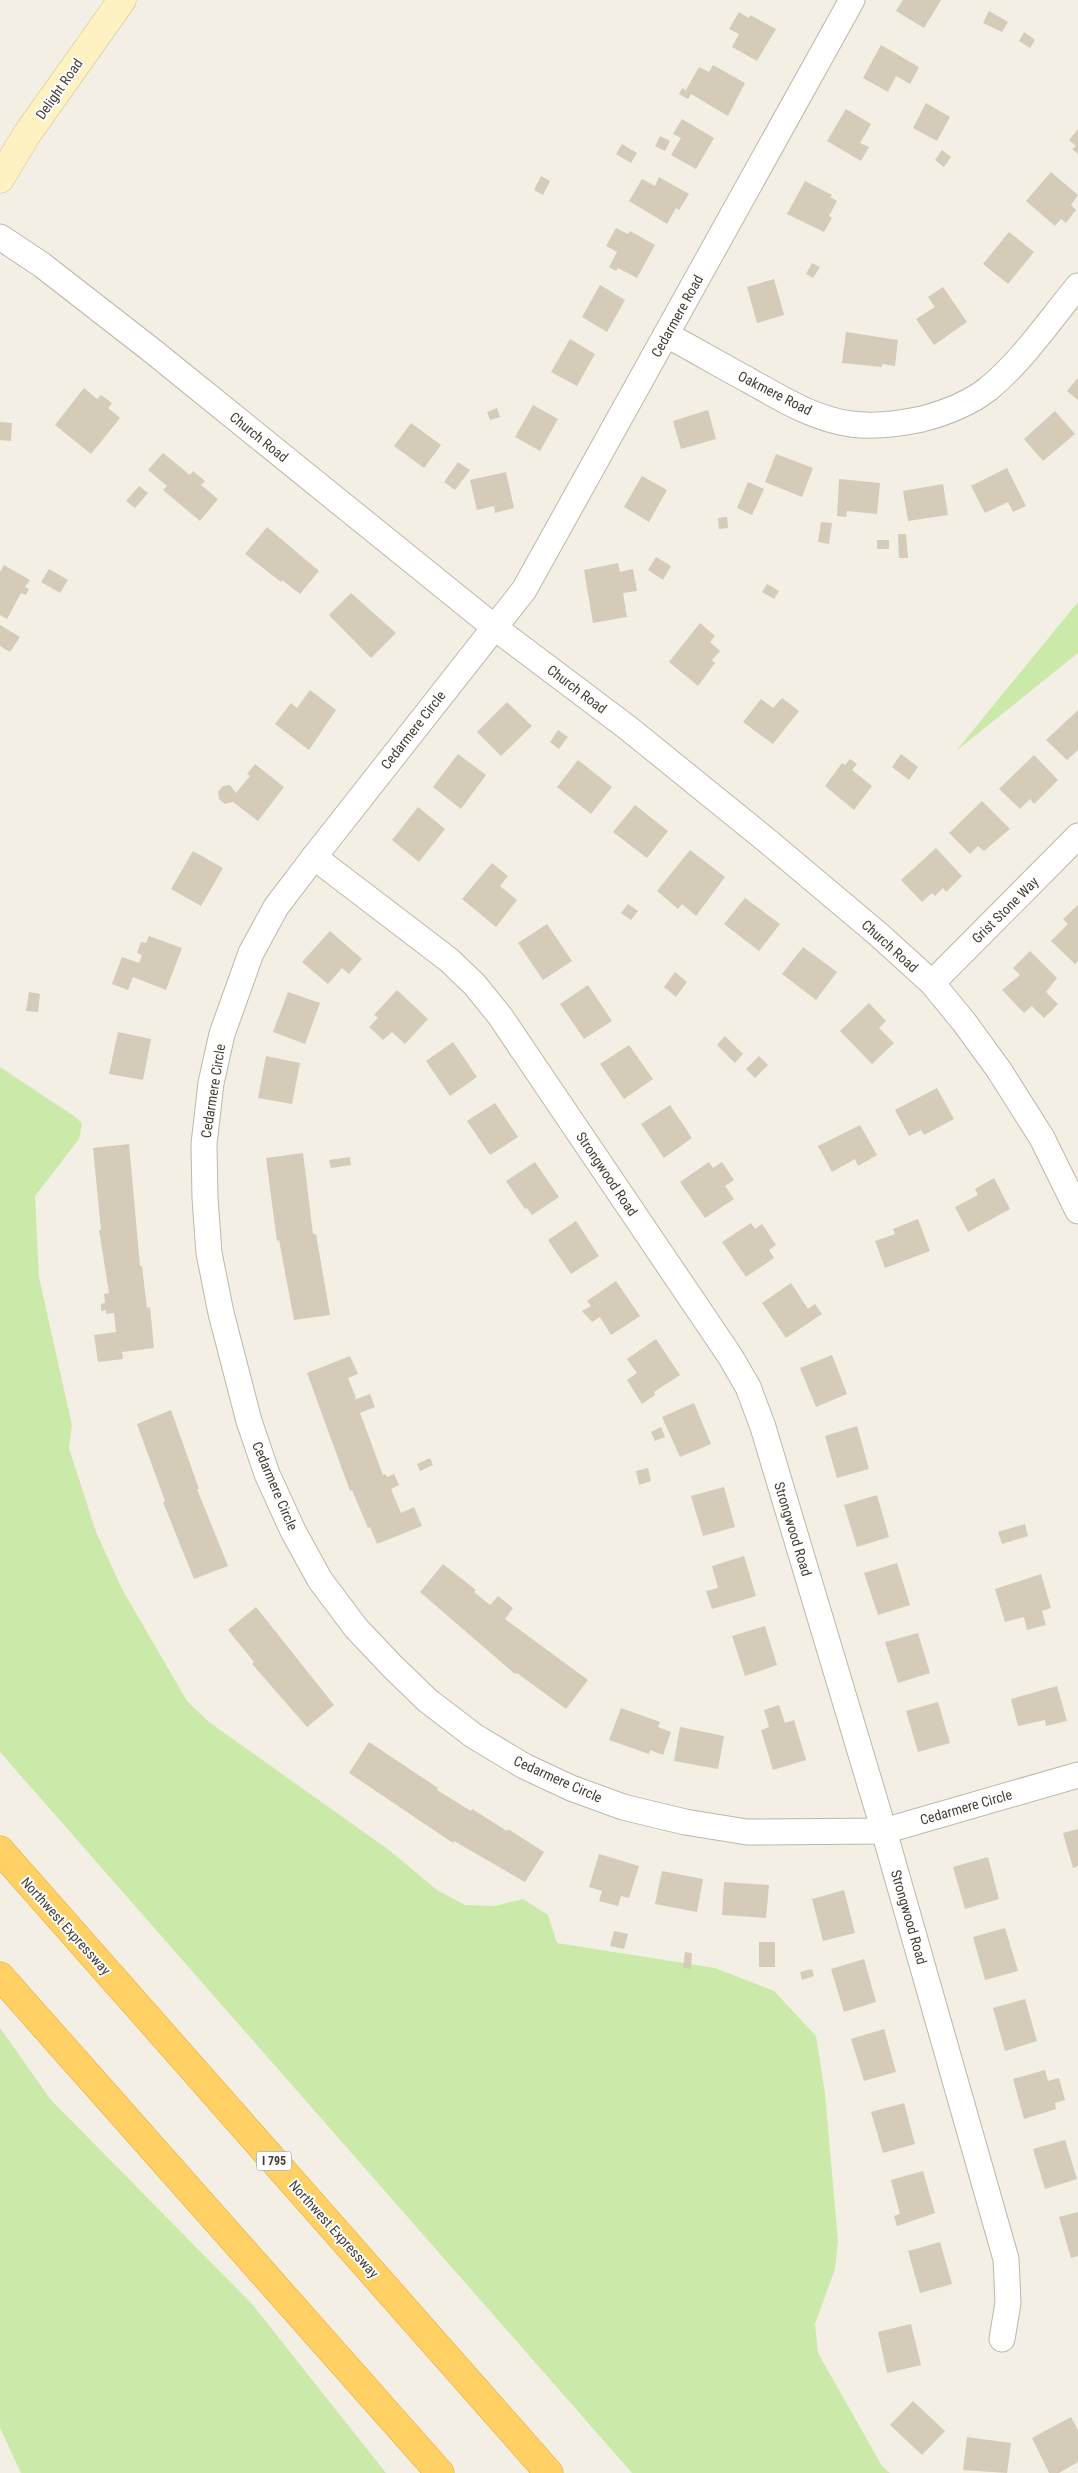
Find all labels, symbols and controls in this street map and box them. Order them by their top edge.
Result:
street label: Delight Road [32,56,86,122]
street label: Cedarmere Road [648,272,706,360]
street label: Oakmere Road [735,368,815,418]
street label: Church Road [227,409,291,465]
street label: Church Road [544,662,610,716]
street label: Cedarmere Circle [377,687,449,772]
street label: Grist Stone Way [969,873,1042,946]
street label: Church Road [859,917,921,975]
street label: Cedarmere Circle [198,1042,228,1139]
street label: Strongwood Road [573,1129,641,1219]
street label: Cedarmere Circle [249,1439,301,1533]
street label: Strongwood Road [771,1480,815,1578]
street label: Cedarmere Circle [511,1752,605,1806]
street label: Cedarmere Circle [918,1786,1014,1828]
street label: Strongwood Road [888,1868,930,1966]
street label: Northwest Expressway [18,1874,114,1978]
road number: I 795 [256,2152,292,2170]
street label: Northwest Expressway [286,2177,382,2281]

